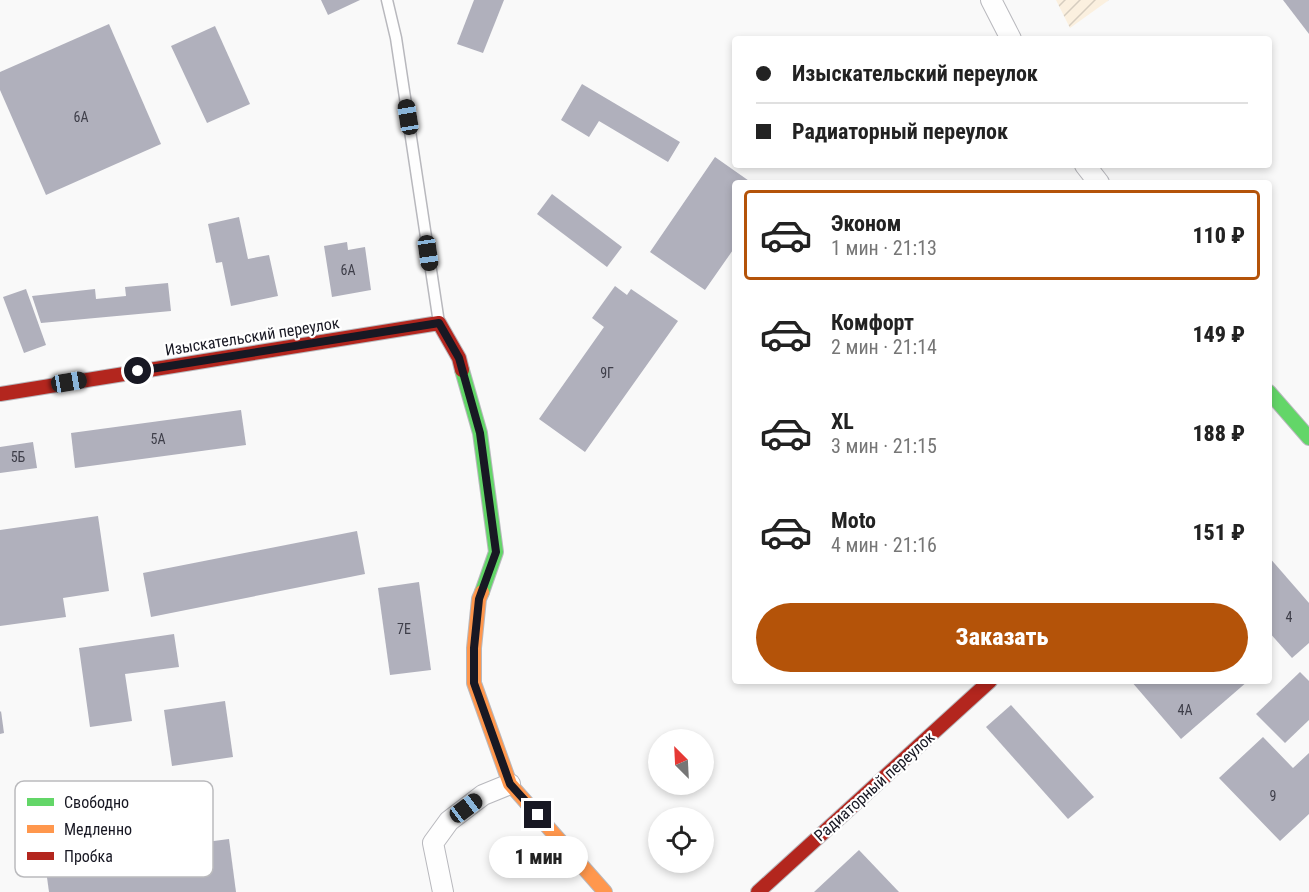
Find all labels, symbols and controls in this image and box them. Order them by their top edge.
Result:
text: Изыскательский переулок [792,61,1038,86]
car [396,98,420,136]
house number: 6А [74,109,88,125]
text: Радиаторный переулок [792,119,1008,144]
icon: car [759,208,813,262]
text: Эконом [831,211,901,236]
text: 110 ₽ [1192,223,1245,248]
car [417,234,439,272]
text: 1 мин · 21:13 [831,236,937,260]
house number: 6А [341,262,355,278]
icon: car [759,307,813,361]
text: Комфорт [831,310,914,335]
street label: Изыскательский переулок [164,313,341,360]
text: 149 ₽ [1192,322,1245,347]
text: 2 мин · 21:14 [831,335,937,359]
route start [124,357,151,384]
house number: 9Г [600,365,614,381]
car [50,370,88,394]
icon: car [759,406,813,460]
text: XL [831,409,854,434]
text: 188 ₽ [1192,421,1245,446]
house number: 5А [151,431,165,447]
text: 3 мин · 21:15 [831,434,937,458]
house number: 5Б [11,449,26,465]
icon: car [759,505,813,559]
text: Moto [831,508,876,533]
text: 151 ₽ [1192,520,1245,545]
text: 4 мин · 21:16 [831,533,937,557]
button: Заказать [756,603,1248,672]
house number: 4 [1286,609,1293,625]
house number: 7Е [397,621,411,637]
house number: 4А [1178,702,1192,718]
street label: Радиаторный переулок [810,727,939,845]
north arrow [648,729,714,795]
map controls [648,729,714,873]
legend [15,781,213,877]
house number: 9 [1270,788,1276,804]
car [446,790,486,826]
text: Свободно [64,793,129,812]
route end [524,801,551,828]
button: locate [648,807,714,873]
text: Медленно [64,820,132,839]
callout: 1 мин [488,836,588,878]
text: 1 мин [515,845,562,869]
text: Пробка [64,847,113,866]

